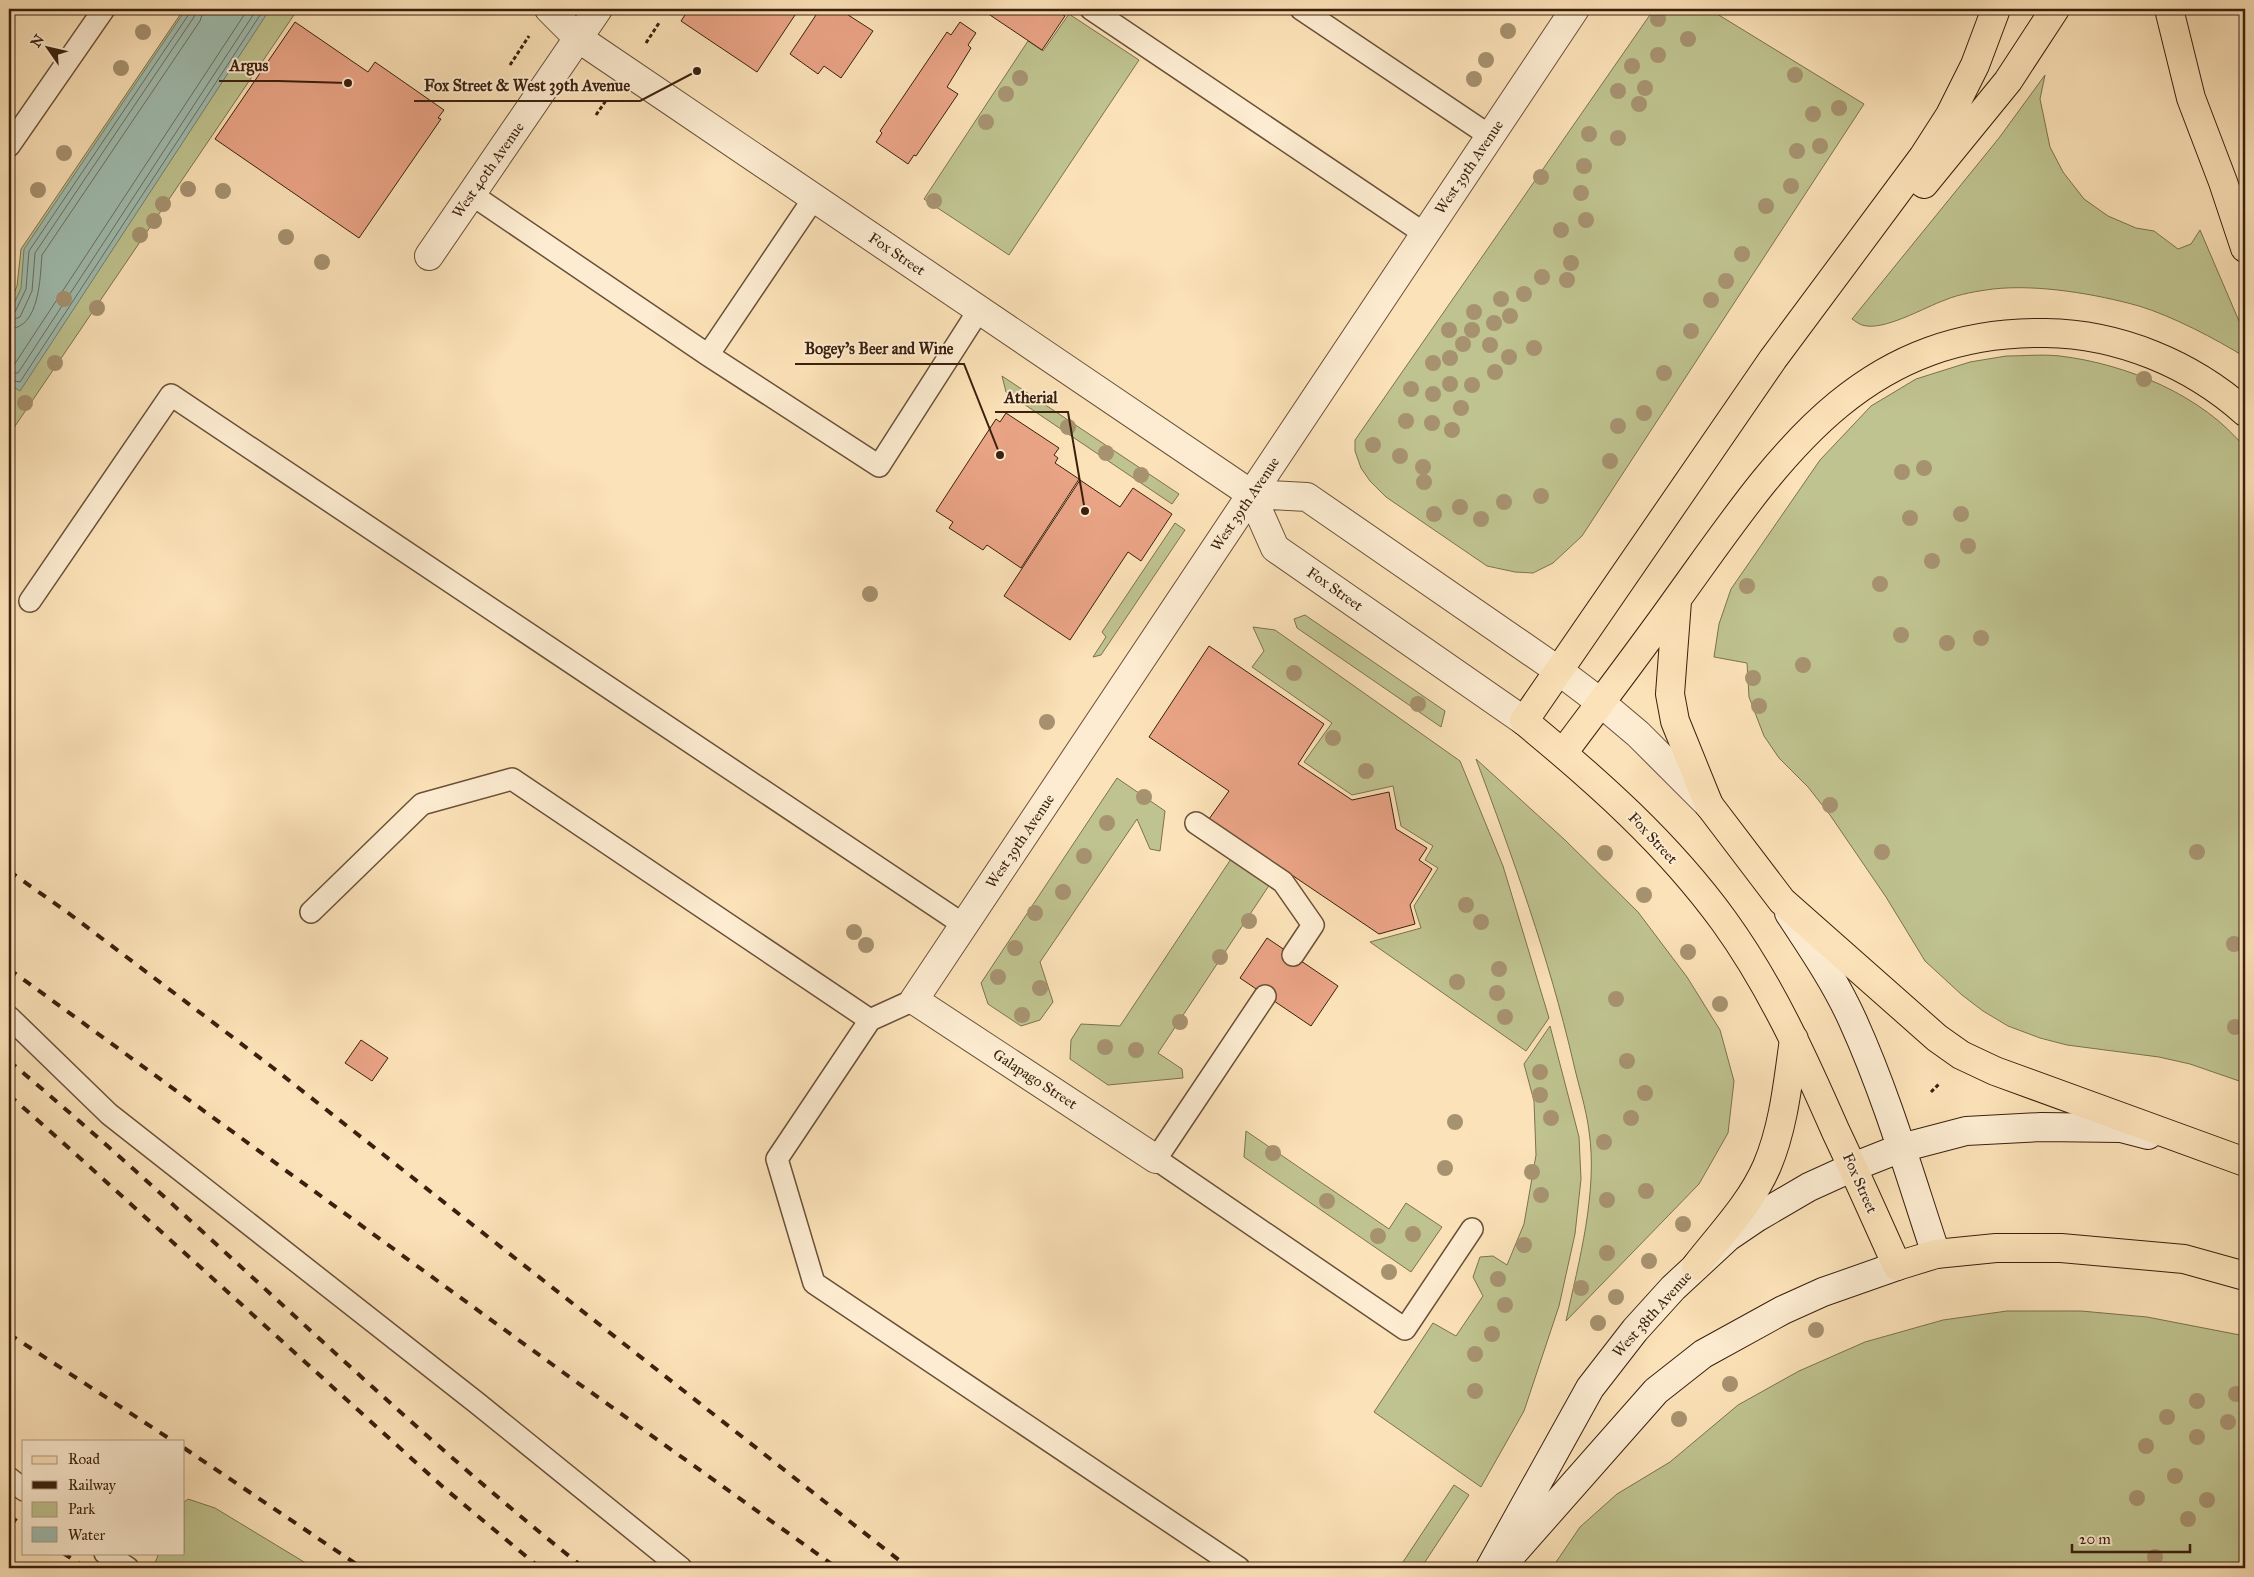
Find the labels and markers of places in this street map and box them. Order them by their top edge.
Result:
callout: Argus [219,50,278,81]
callout: Fox Street & West 39th Avenue [414,70,640,101]
callout: Bogey's Beer and Wine [795,333,964,364]
callout: Atherial [995,381,1068,412]

